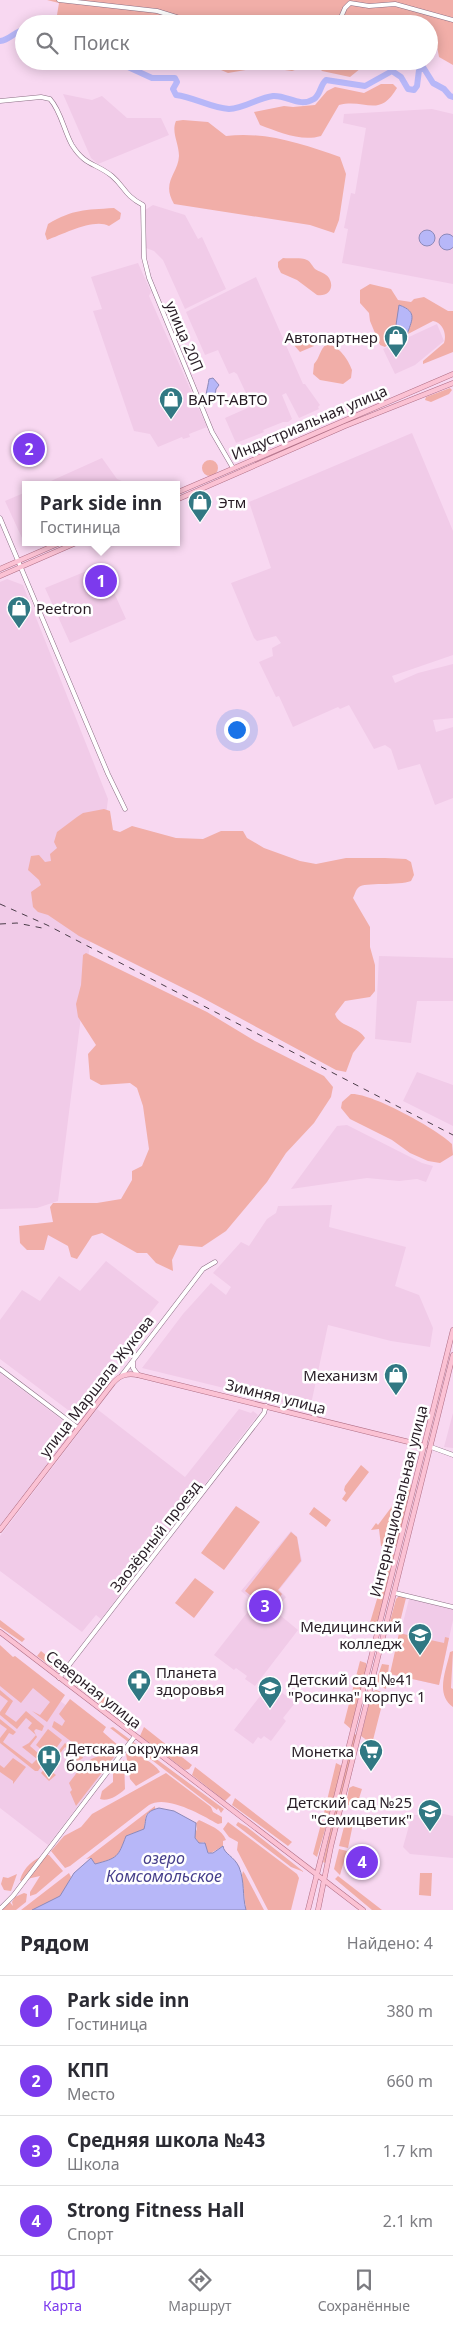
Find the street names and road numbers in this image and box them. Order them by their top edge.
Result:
street label: улица 20П [161,298,209,374]
street label: Индустриальная улица [228,380,390,464]
street label: улица Маршала Жукова [34,1311,158,1461]
street label: Зимняя улица [224,1374,328,1418]
street label: Интернациональная улица [364,1403,432,1599]
street label: Заозёрный проезд [105,1476,205,1596]
street label: Северная улица [42,1645,146,1733]

